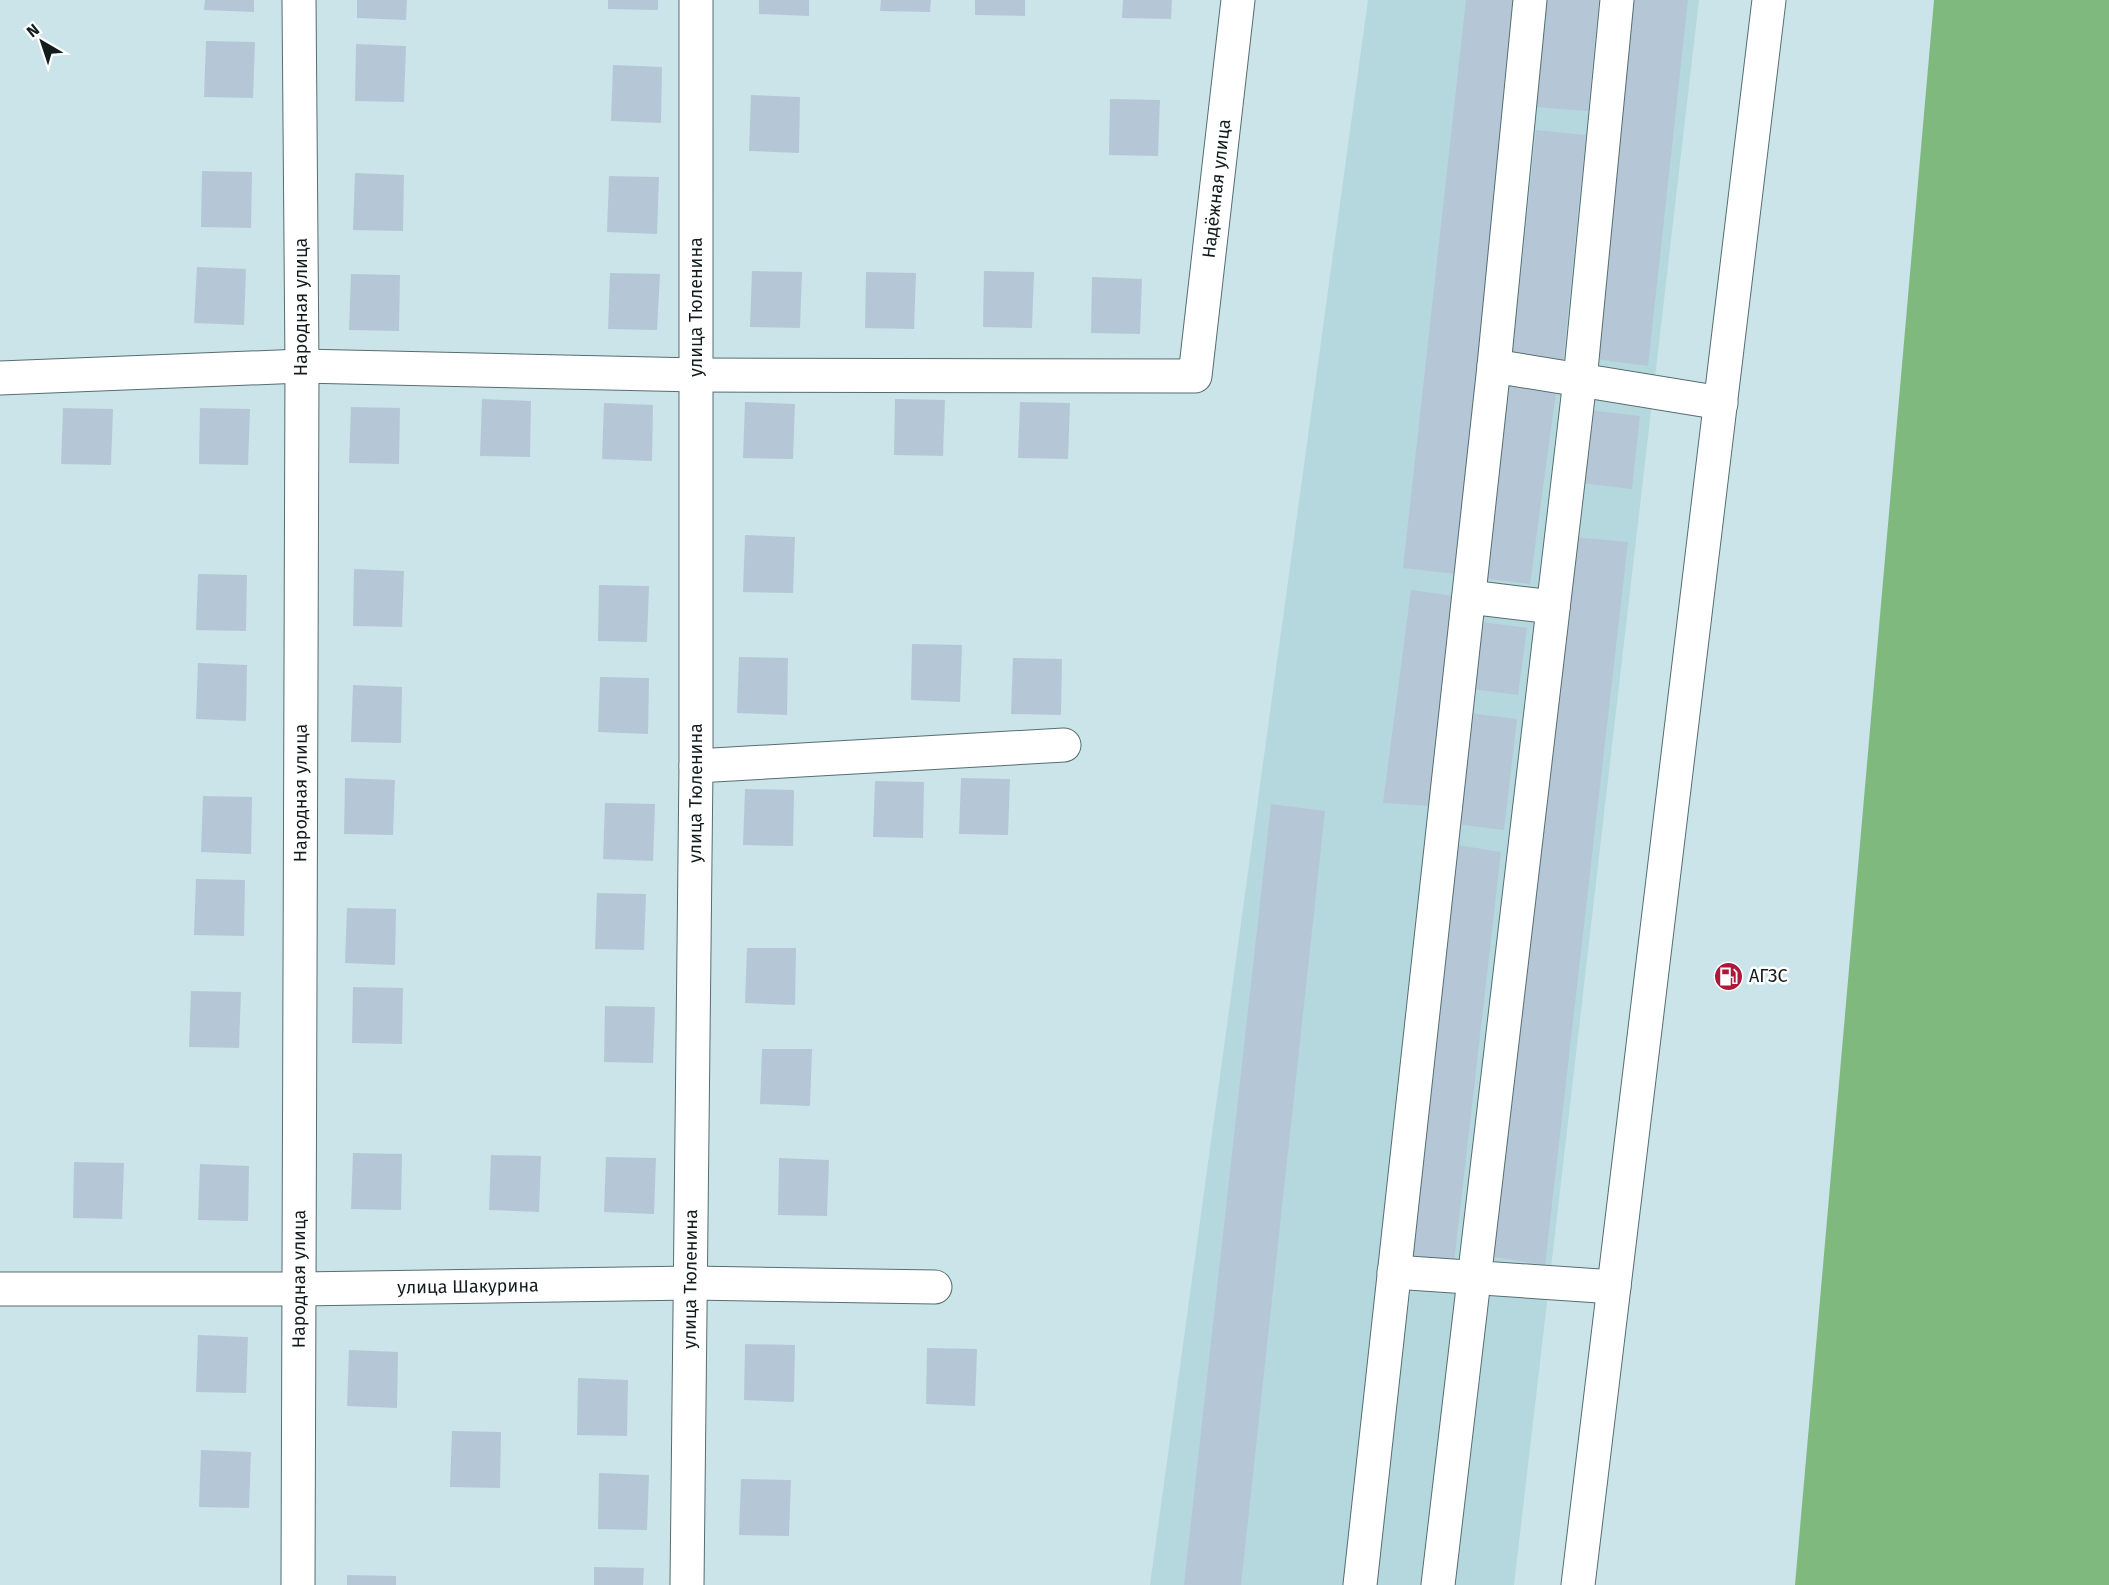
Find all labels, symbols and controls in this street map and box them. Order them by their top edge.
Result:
north arrow [12,12,72,72]
text: N [23,20,43,41]
street label: Надёжная улица [1198,118,1235,259]
street label: улица Тюленина [685,237,707,377]
street label: Народная улица [290,238,312,376]
street label: улица Тюленина [684,723,707,863]
street label: Народная улица [289,724,312,862]
fuel station icon: АГЗС [1712,960,1744,992]
place label: АГЗС [1749,965,1788,987]
street label: улица Тюленина [679,1209,702,1349]
street label: Народная улица [288,1210,310,1348]
street label: улица Шакурина [397,1274,539,1299]

